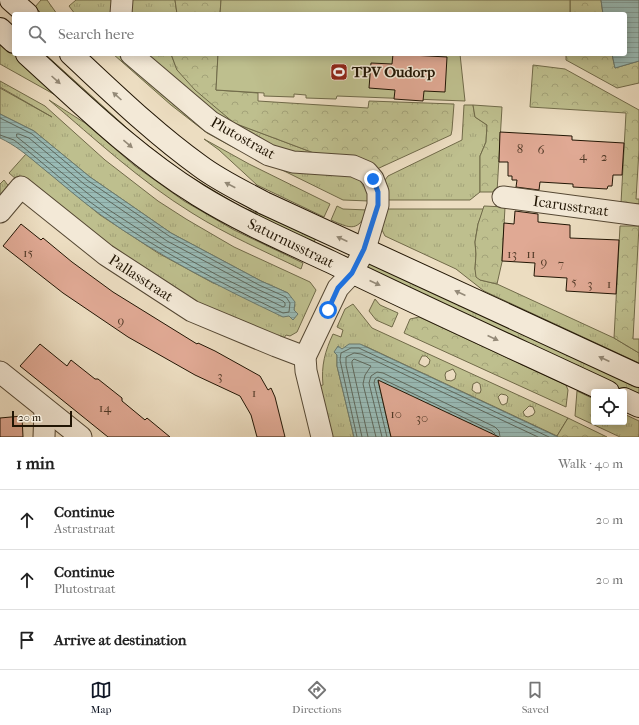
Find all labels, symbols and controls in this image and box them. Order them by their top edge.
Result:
search box [12,12,627,56]
icon: search [26,23,48,45]
text: Search here [58,25,134,43]
sports icon: TPV Oudorp [329,62,349,82]
place label: TPV Oudorp [351,63,435,81]
one-way arrow [51,76,61,85]
one-way arrow [112,92,121,101]
street label: Plutostraat [208,113,279,163]
one-way arrow [123,140,134,149]
house number: 8 [517,141,523,156]
house number: 6 [537,142,545,157]
house number: 4 [579,148,587,163]
house number: 2 [601,149,608,164]
route end [364,170,382,188]
one-way arrow [224,181,235,188]
street label: Icarusstraat [532,192,611,220]
street label: Saturnusstraat [245,214,338,272]
one-way arrow [336,236,348,242]
house number: 15 [23,245,33,260]
house number: 13 [507,246,517,261]
house number: 11 [526,246,536,261]
street label: Pallasstraat [105,251,177,306]
house number: 9 [541,254,548,269]
house number: 7 [558,256,564,271]
house number: 5 [571,274,577,289]
house number: 3 [587,276,593,291]
house number: 1 [607,276,611,291]
one-way arrow [369,280,381,286]
one-way arrow [454,290,466,296]
route start [319,301,337,319]
house number: 9 [118,313,125,328]
one-way arrow [487,335,498,341]
one-way arrow [598,356,609,362]
house number: 3 [217,368,223,383]
house number: 1 [252,385,256,400]
map controls [591,389,627,425]
button: locate [591,389,627,425]
house number: 14 [99,400,111,415]
house number: 10 [390,406,402,421]
scale bar [12,409,72,428]
house number: 30 [416,410,428,425]
text: 20 m [18,411,41,424]
text: 1 min [16,453,55,473]
text: Walk · 40 m [558,456,623,471]
text: Continue [54,503,114,521]
icon: ahead [16,509,38,531]
text: 20 m [596,512,623,527]
text: Astrastraat [54,521,115,536]
text: Continue [54,563,114,581]
icon: ahead [16,569,38,591]
text: 20 m [596,572,623,587]
text: Plutostraat [54,581,116,596]
icon: arrive [16,629,38,651]
text: Arrive at destination [54,631,186,649]
tab: Map [90,679,112,716]
tab: Directions [292,679,342,716]
tab: Saved [522,679,549,716]

